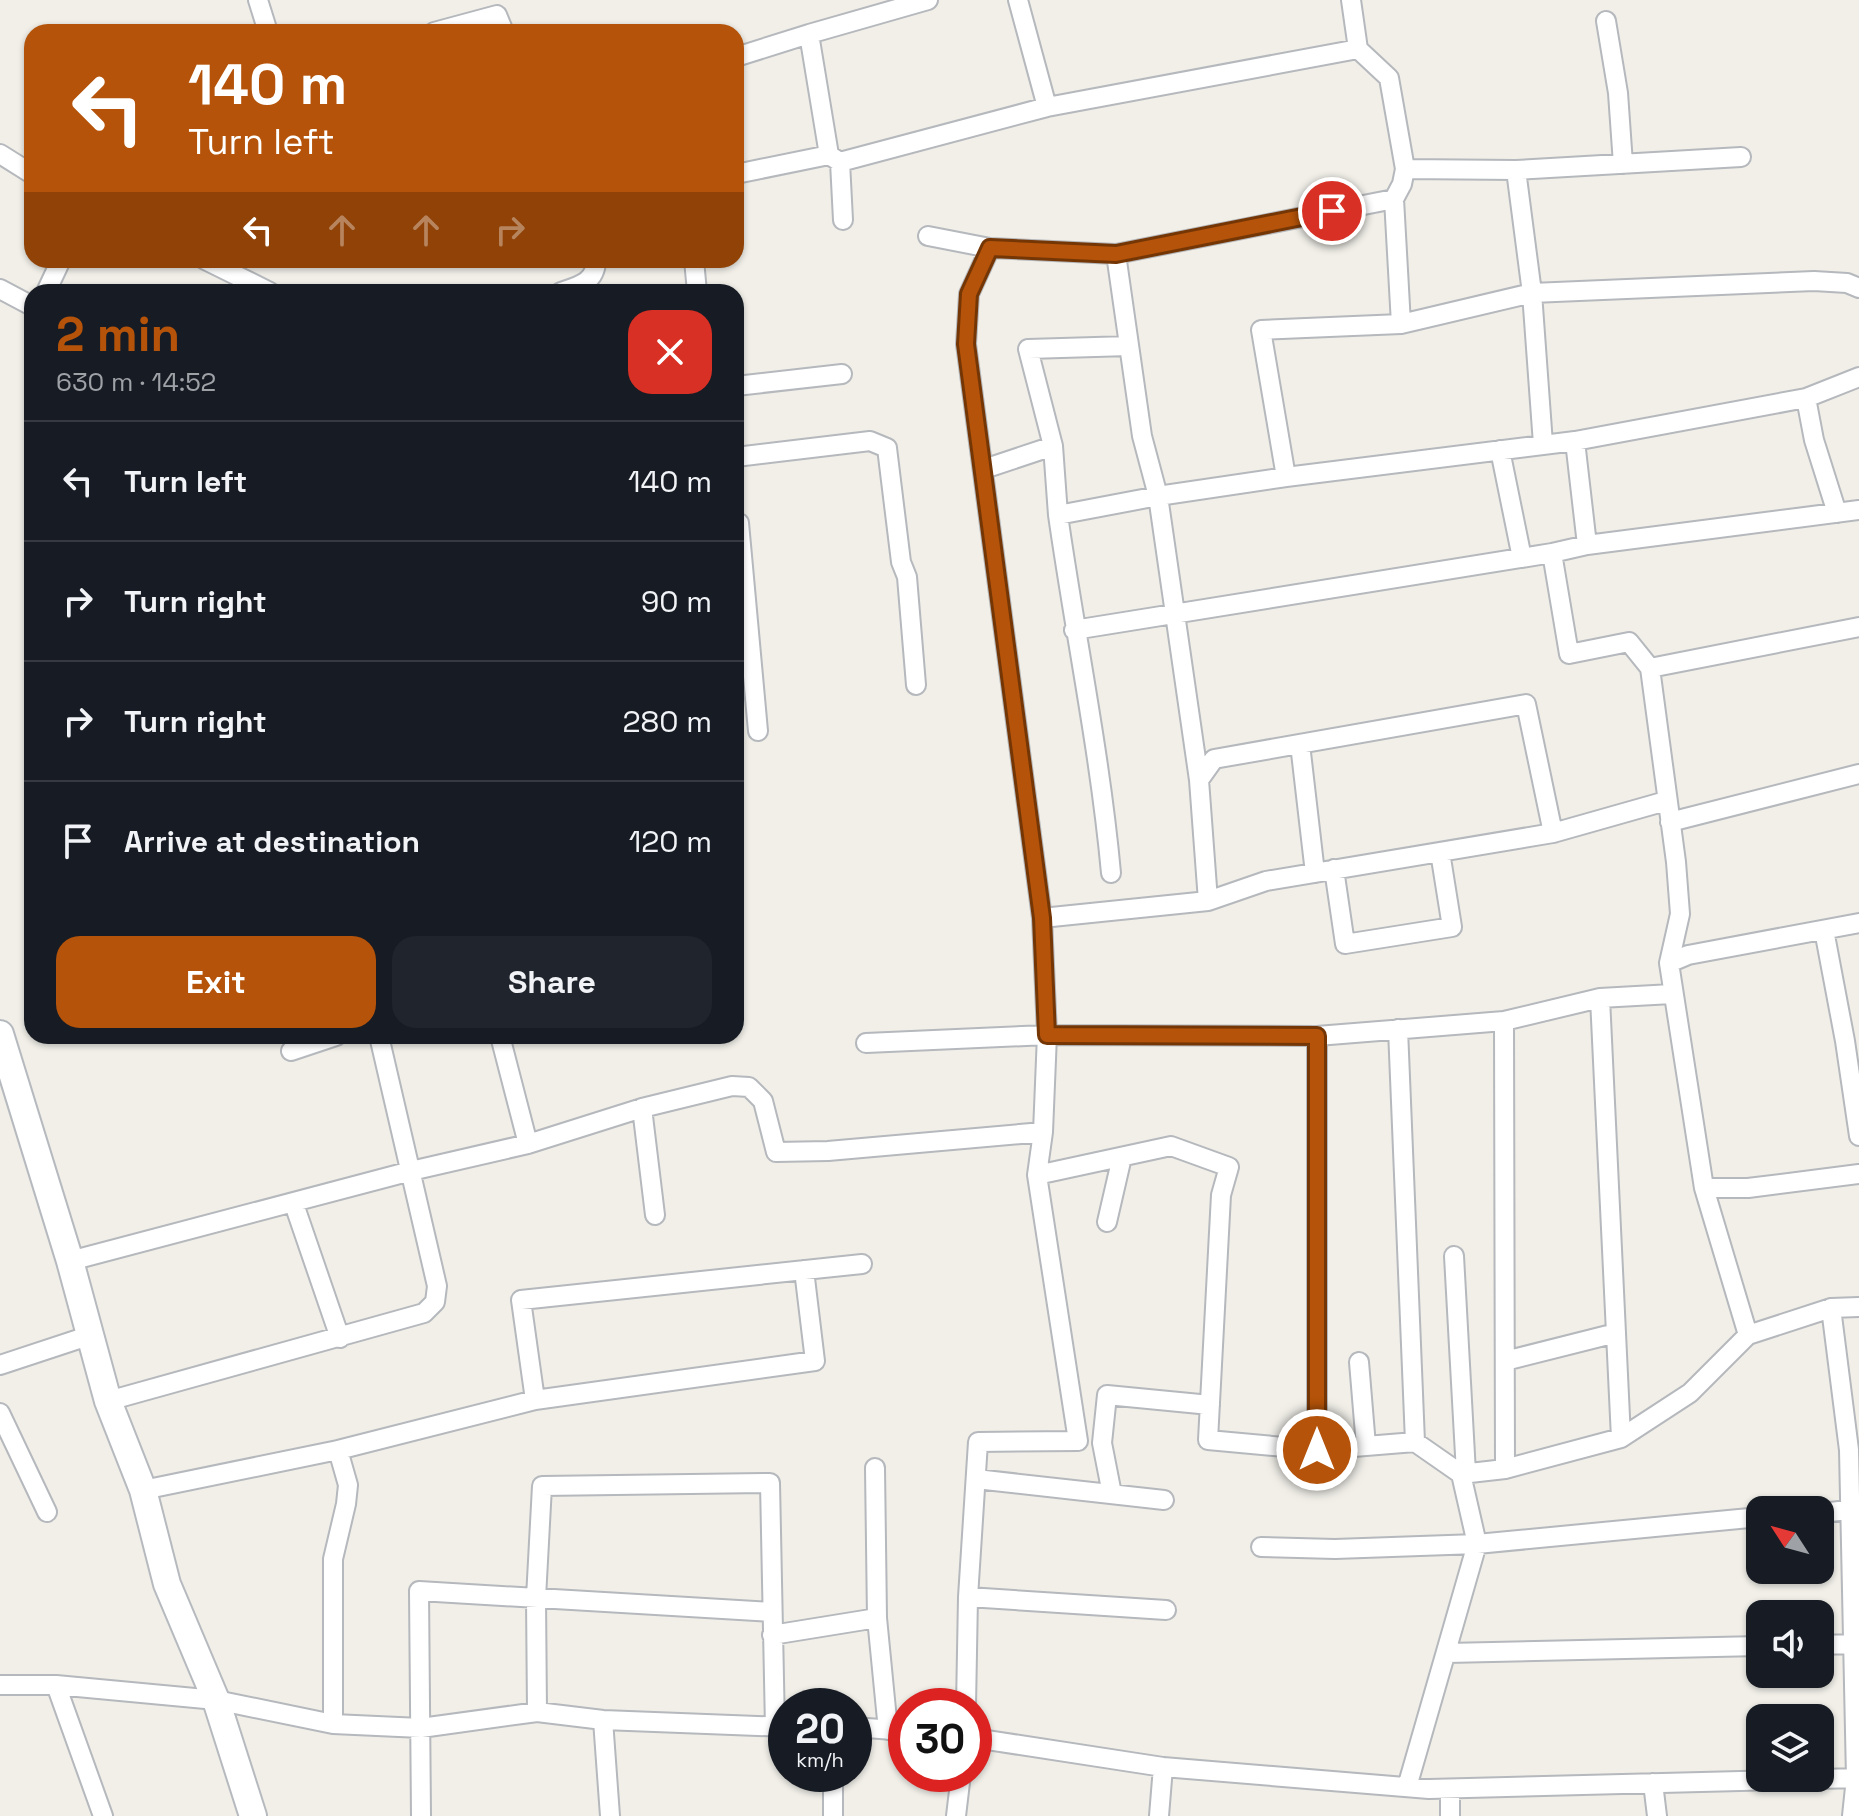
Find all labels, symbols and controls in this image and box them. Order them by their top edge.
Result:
text: 140 m [188,49,347,120]
icon: left [56,56,160,160]
text: Turn left [188,119,335,165]
pin [1298,177,1366,245]
icon: arrive [1310,189,1354,233]
icon: left [236,208,280,252]
icon: ahead [320,208,364,252]
icon: ahead [404,208,448,252]
icon: right [488,208,532,252]
text: 2 min [56,304,180,365]
button: close [628,310,712,394]
text: 630 m · 14:52 [56,365,216,399]
icon: left [56,459,100,503]
text: Turn left [124,462,247,501]
text: 140 m [628,462,712,501]
icon: right [56,579,100,623]
text: Turn right [124,582,267,621]
text: 90 m [641,582,712,621]
icon: right [56,699,100,743]
text: Turn right [124,702,267,741]
text: 280 m [622,702,712,741]
icon: arrive [56,819,100,863]
text: Arrive at destination [124,822,420,861]
text: 120 m [629,822,712,861]
button: Exit [56,936,376,1028]
button: Share [392,936,712,1028]
position arrow [1275,1408,1359,1492]
north arrow [1746,1496,1834,1584]
map controls [1746,1496,1834,1792]
button: sound [1746,1600,1834,1688]
speed limit sign: 30 [888,1688,992,1792]
text: 20 [795,1704,845,1755]
button: layers [1746,1704,1834,1792]
text: km/h [796,1747,844,1773]

